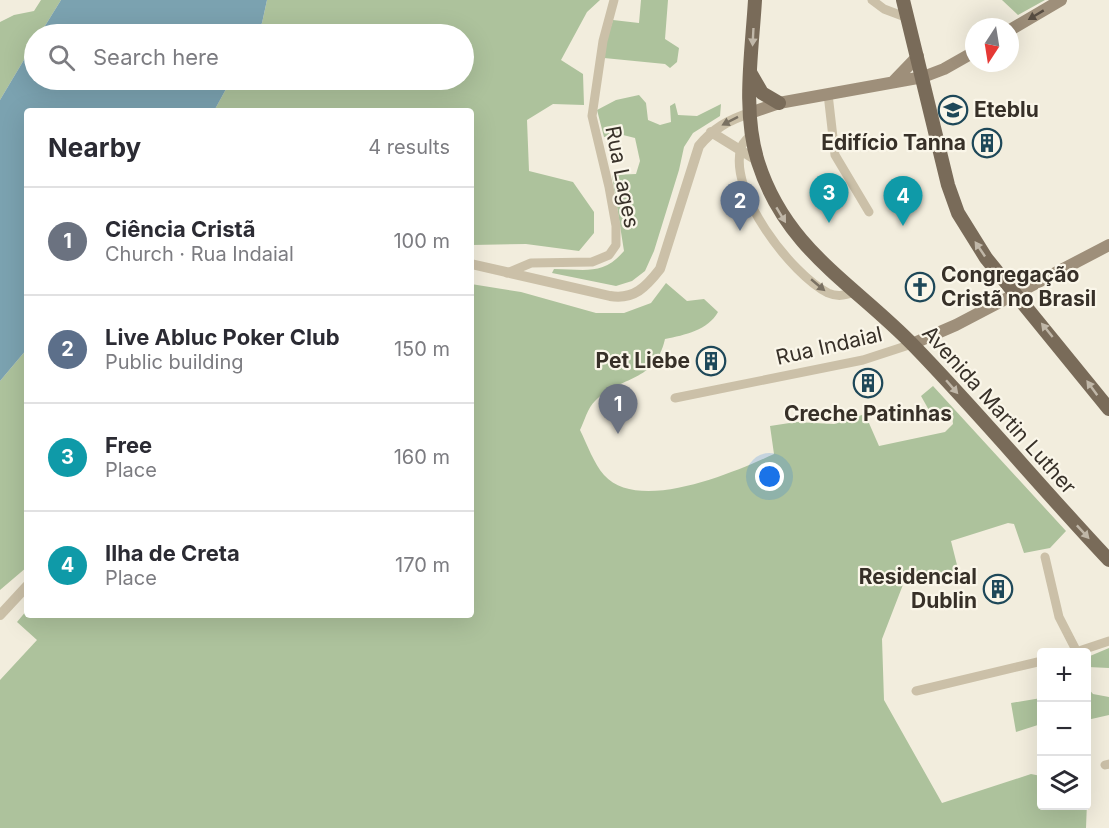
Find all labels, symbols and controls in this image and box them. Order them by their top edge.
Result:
one-way arrow [1028,10,1044,21]
north arrow [965,18,1019,72]
search box [24,24,474,90]
one-way arrow [748,28,758,47]
icon: search [45,41,78,74]
text: Search here [93,44,219,70]
school or university icon: Eteblu [937,94,969,126]
place label: Eteblu [974,97,1039,122]
one-way arrow [721,116,738,126]
street label: Rua Lages [600,124,645,230]
building icon: Edifício Tanna [971,127,1003,159]
place label: Edifício Tanna [821,130,966,155]
text: Nearby [48,132,141,163]
text: 4 results [368,135,450,159]
pin: 3 [810,174,848,223]
pin: 4 [884,176,922,226]
pin: 2 [720,182,760,231]
one-way arrow [776,207,787,223]
text: Ciência Cristã [105,216,256,242]
text: 1 [63,229,72,253]
text: 100 m [393,229,450,253]
one-way arrow [974,241,986,257]
text: Church · Rua Indaial [105,242,294,266]
place label: Congregação Cristã no Brasil [941,262,1096,311]
church icon: Congregação Cristã no Brasil [904,271,936,303]
one-way arrow [810,278,825,291]
street label: Avenida Martin Luther [917,320,1082,499]
street label: Rua Indaial [773,321,884,370]
one-way arrow [1041,323,1054,338]
text: Live Abluc Poker Club [105,324,340,350]
text: 2 [61,337,74,361]
text: 150 m [394,337,450,361]
building icon: Pet Liebe [695,345,727,377]
place label: Pet Liebe [596,348,690,373]
text: Public building [105,350,244,374]
building icon: Creche Patinhas [852,367,884,399]
one-way arrow [945,379,958,394]
one-way arrow [1087,381,1099,396]
pin: 1 [598,384,638,434]
place label: Creche Patinhas [784,401,952,426]
text: Free [105,432,152,458]
text: 3 [61,445,74,469]
text: 160 m [394,445,450,469]
text: Place [105,458,157,482]
your location [755,462,784,491]
one-way arrow [1075,525,1089,539]
text: Ilha de Creta [105,540,240,566]
text: 4 [61,553,74,577]
text: 170 m [395,553,450,577]
place label: Residencial Dublin [859,564,977,613]
text: Place [105,566,157,590]
building icon: Residencial Dublin [982,573,1014,605]
map controls [1037,648,1091,810]
button: + [1037,648,1091,702]
button: − [1037,702,1091,756]
button: layers [1037,756,1091,810]

